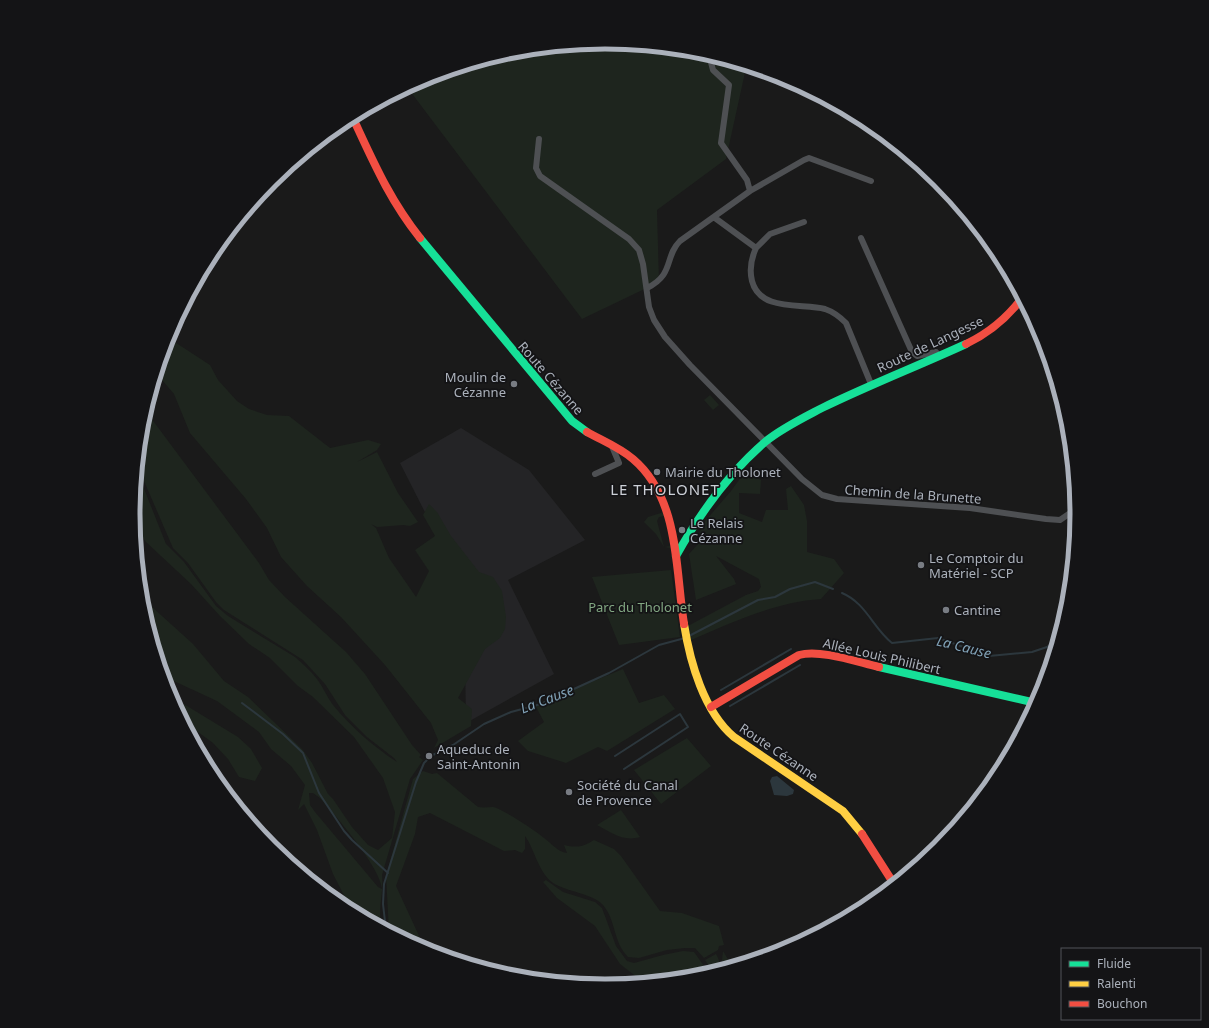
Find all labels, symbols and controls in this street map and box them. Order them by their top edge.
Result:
street label: Route de Langesse [874,311,986,377]
street label: Route Cézanne [514,338,588,418]
place label: Moulin de Cézanne [445,368,506,401]
marker: Moulin de Cézanne [509,379,519,389]
place label: Mairie du Tholonet [665,463,781,481]
marker: Mairie du Tholonet [652,467,662,477]
district label: LE THOLONET [610,479,720,499]
street label: Chemin de la Brunette [844,480,982,508]
place label: Le Relais Cézanne [690,514,743,547]
marker: Le Relais Cézanne [677,525,687,535]
place label: Le Comptoir du Matériel - SCP [929,549,1023,582]
marker: Le Comptoir du Matériel - SCP [916,560,926,570]
park label: Parc du Tholonet [588,598,692,616]
place label: Cantine [954,601,1001,619]
marker: Cantine [941,605,951,615]
water label: La Cause [935,631,993,662]
street label: Allée Louis Philibert [821,634,943,678]
water label: La Cause [517,680,576,717]
street label: Route Cézanne [736,719,822,785]
place label: Aqueduc de Saint-Antonin [437,740,520,773]
marker: Aqueduc de Saint-Antonin [424,751,434,761]
place label: Société du Canal de Provence [577,776,678,809]
marker: Société du Canal de Provence [564,787,574,797]
legend [1061,948,1201,1020]
text: Fluide [1097,955,1131,972]
text: Ralenti [1097,975,1136,992]
text: Bouchon [1097,995,1147,1012]

